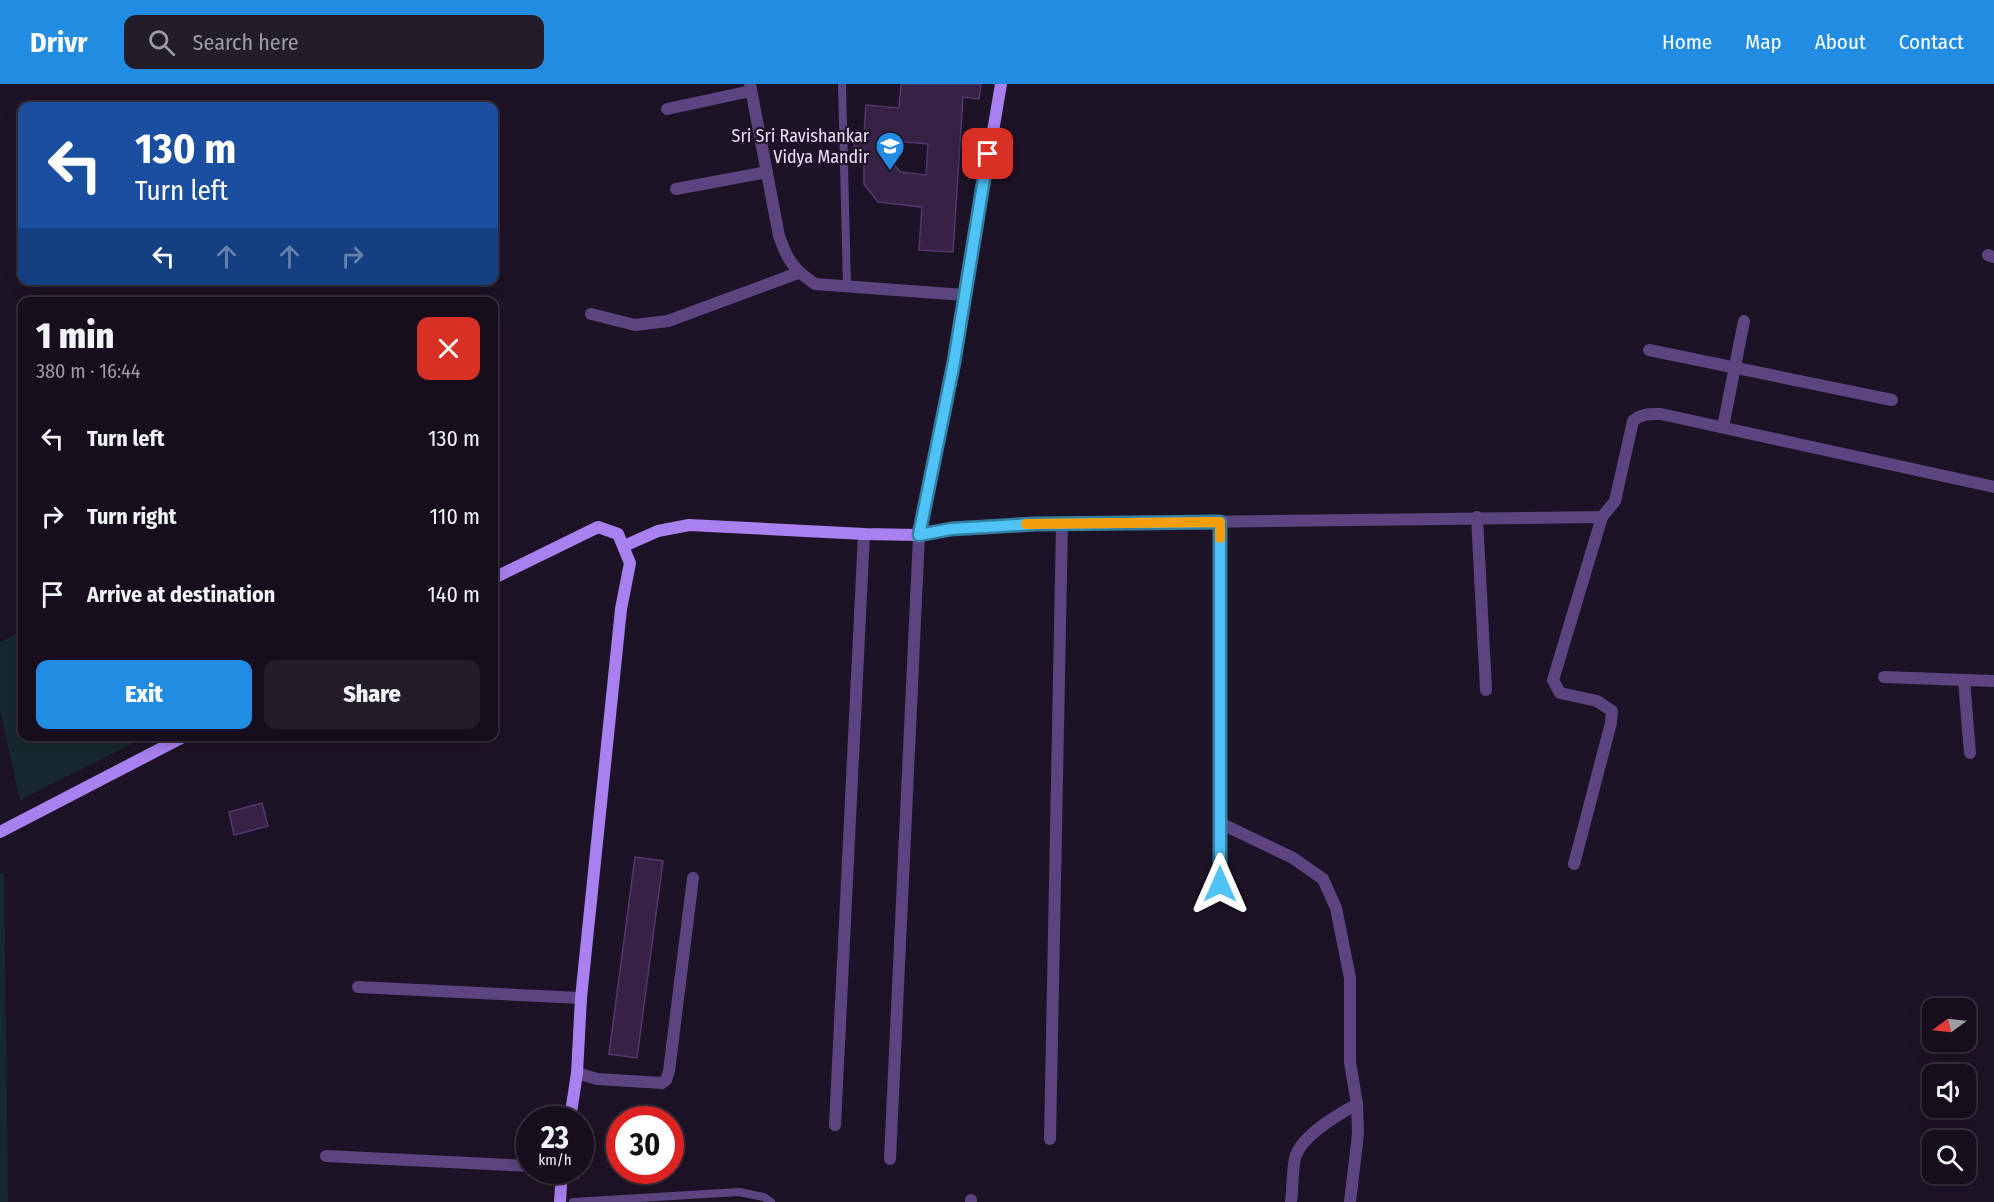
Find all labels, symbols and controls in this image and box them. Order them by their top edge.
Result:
search box [124,15,544,69]
text: Drivr [30,26,88,59]
icon: search [145,26,178,59]
text: Search here [193,29,299,56]
text: Home [1662,29,1712,55]
text: Map [1745,29,1782,55]
text: About [1815,29,1866,55]
text: Contact [1899,29,1964,55]
text: 130 m [135,124,236,174]
place label: Sri Sri Ravishankar Vidya Mandir [732,125,870,168]
icon: left [36,126,114,204]
pin [962,128,1013,179]
school or university icon: Sri Sri Ravishankar Vidya Mandir [874,130,906,172]
icon: arrive [971,137,1004,170]
text: Turn left [135,175,228,207]
icon: left [147,240,180,273]
icon: ahead [210,240,243,273]
icon: ahead [273,240,306,273]
icon: right [336,240,369,273]
text: 1 min [36,314,114,358]
button: close [417,317,480,380]
text: 380 m · 16:44 [36,359,140,383]
icon: left [36,422,69,455]
text: Turn left [87,425,165,452]
text: 130 m [428,425,480,452]
icon: right [36,500,69,533]
text: Turn right [87,503,176,530]
text: 110 m [430,503,480,530]
icon: arrive [36,578,69,611]
text: Arrive at destination [87,581,275,608]
text: 140 m [427,581,480,608]
button: Exit [36,660,252,729]
button: Share [264,660,480,729]
position arrow [1188,852,1252,916]
north arrow [1922,998,1976,1052]
map controls [1922,998,1976,1184]
button: sound [1922,1064,1976,1118]
speed limit sign: 30 [606,1106,684,1184]
text: 23 [541,1120,569,1156]
button: search [1922,1130,1976,1184]
text: km/h [538,1151,572,1169]

